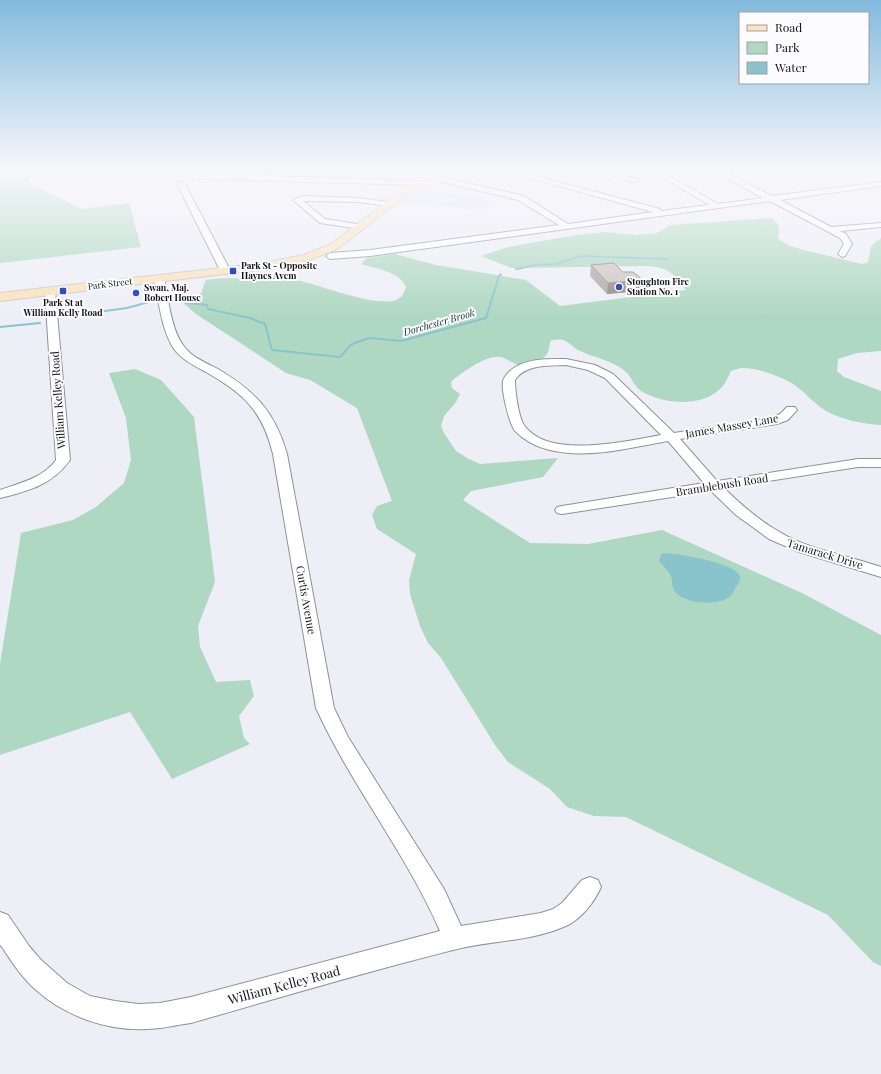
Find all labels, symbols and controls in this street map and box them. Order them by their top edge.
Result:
legend [739,12,869,84]
text: Road [775,19,802,35]
text: Park [775,39,800,55]
text: Water [774,59,808,75]
place label: Park St - Opposite Haynes Avem [241,259,318,281]
marker: Park St - Opposite Haynes Avem [228,266,238,276]
street label: Park Street [87,274,134,292]
place label: Stoughton Fire Station No. 1 [627,275,689,297]
place label: Swan, Maj. Robert House [144,281,201,303]
marker: Stoughton Fire Station No. 1 [614,282,624,292]
marker: Park St at William Kelly Road [58,286,68,296]
marker: Swan, Maj. Robert House [131,288,141,298]
place label: Park St at William Kelly Road [22,296,103,318]
water label: Dorchester Brook [401,305,476,339]
street label: William Kelley Road [47,350,68,450]
street label: James Massey Lane [683,410,780,441]
street label: Bramblebush Road [675,470,770,499]
street label: Tamarack Drive [785,535,865,572]
street label: Curtis Avenue [293,564,320,636]
street label: William Kelley Road [225,961,342,1008]

